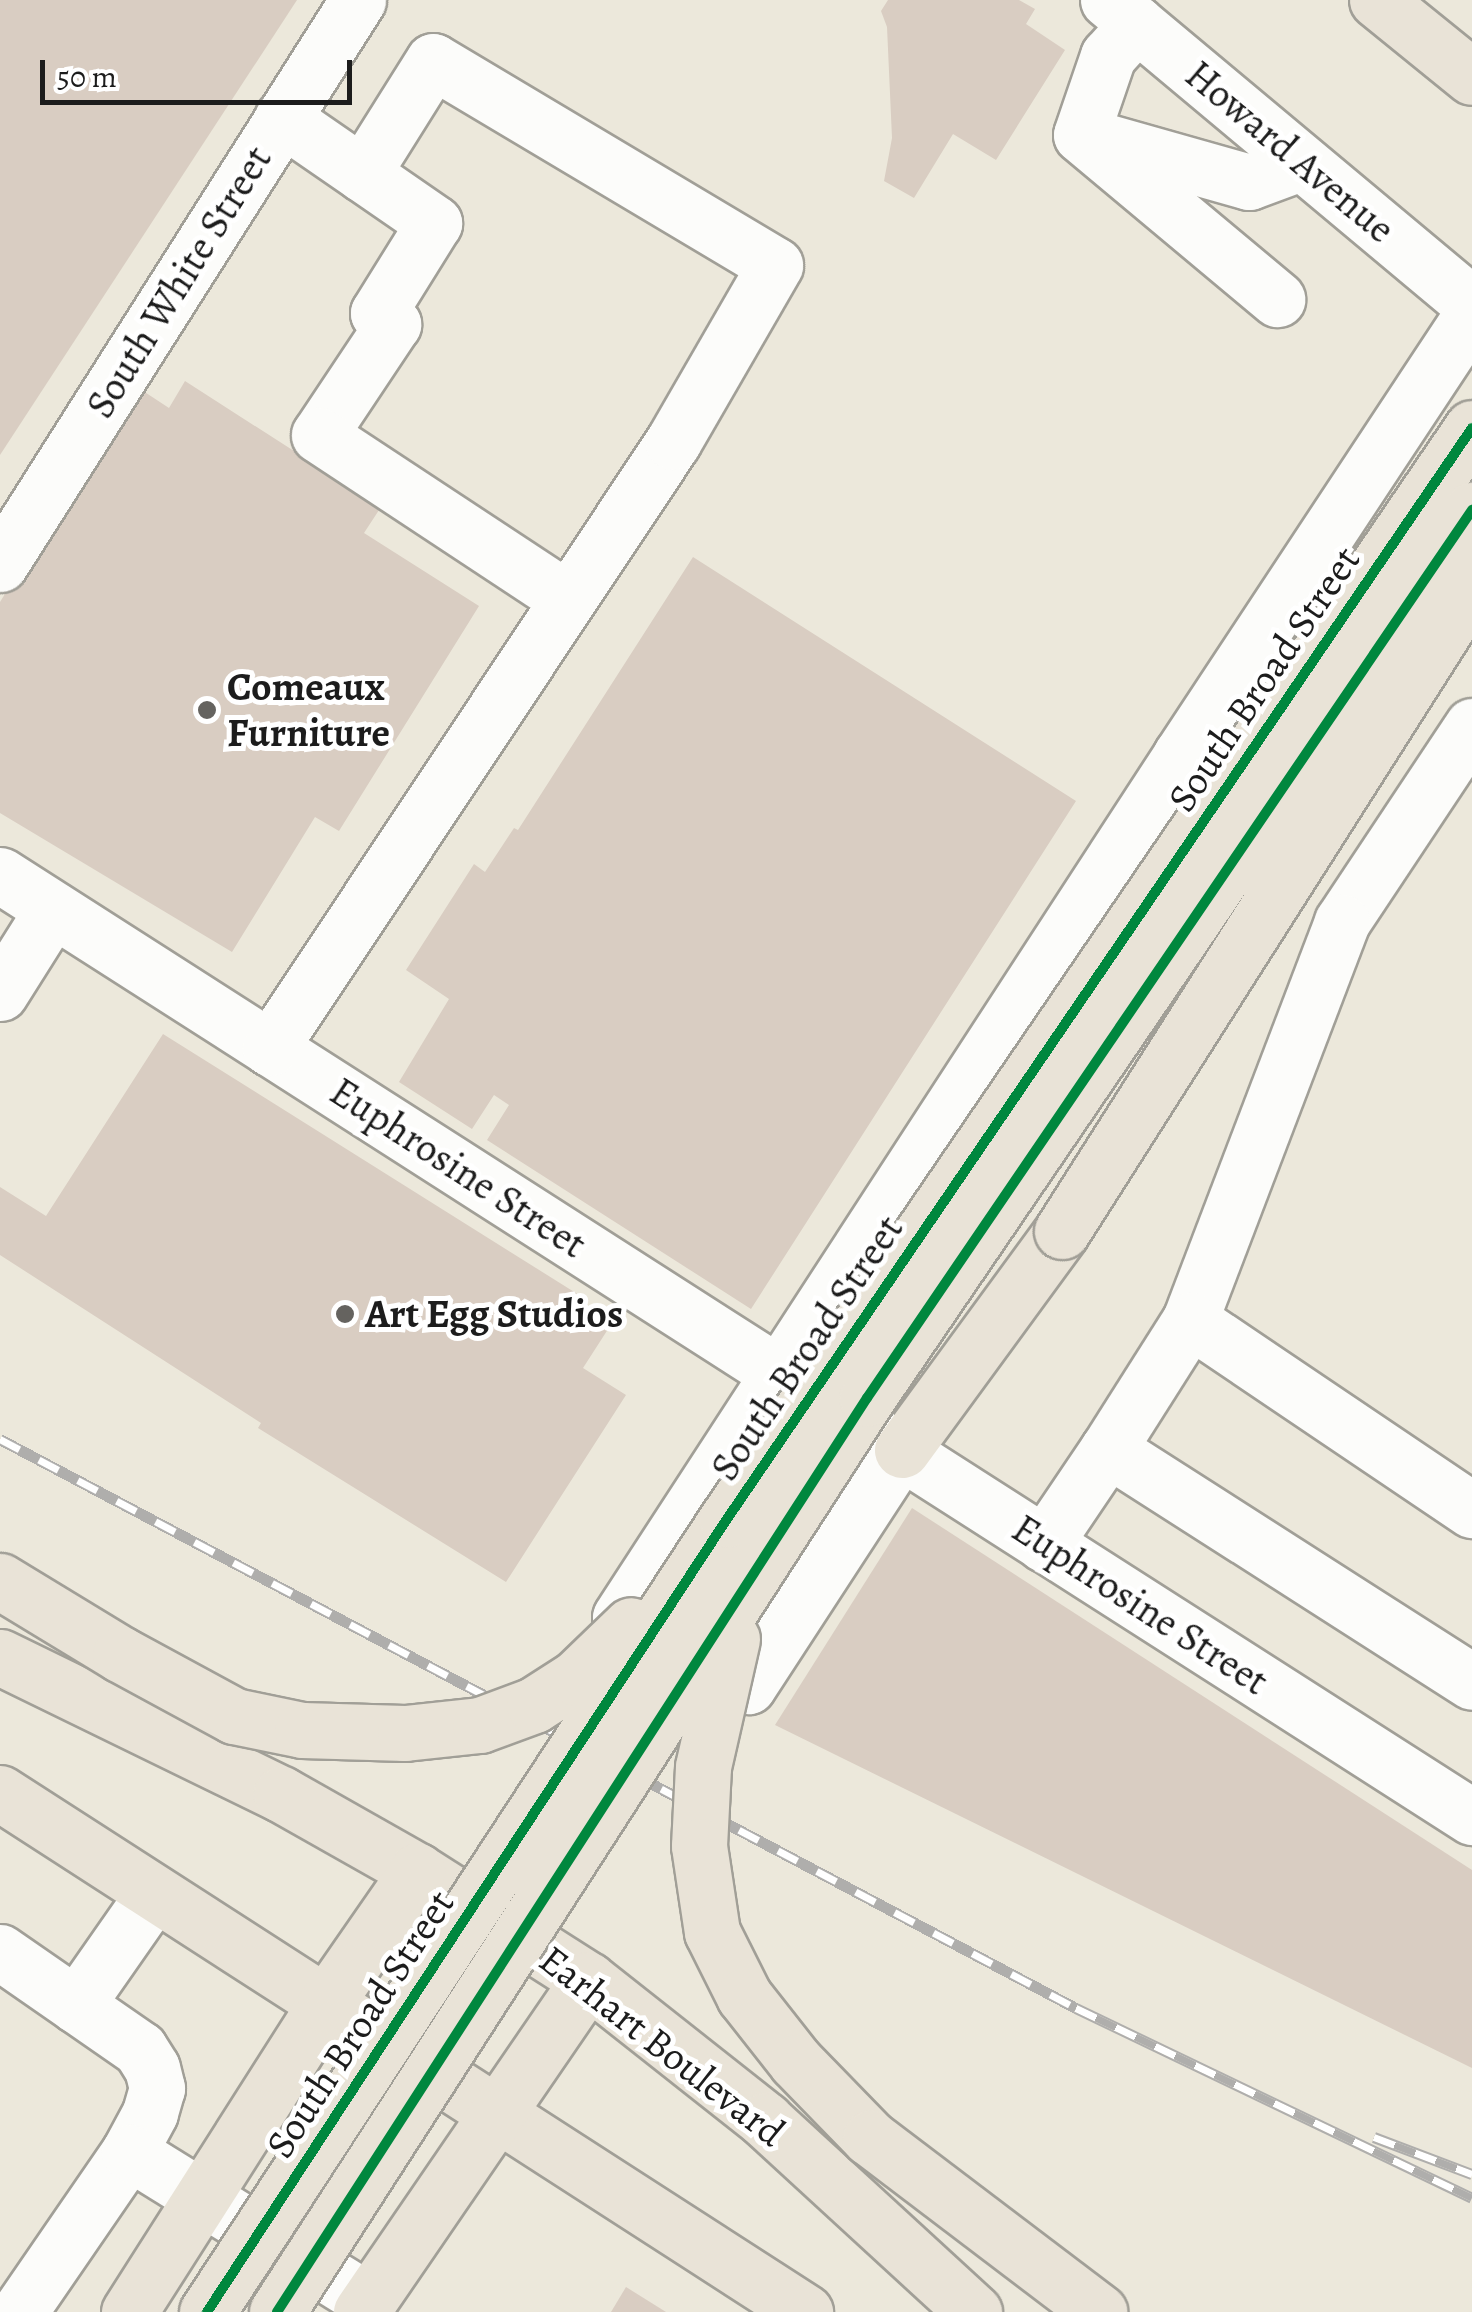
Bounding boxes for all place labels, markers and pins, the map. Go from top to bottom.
place label: Comeaux Furniture [227,663,390,757]
marker: Comeaux Furniture [196,699,218,721]
place label: Art Egg Studios [365,1290,623,1338]
marker: Art Egg Studios [334,1303,356,1325]

